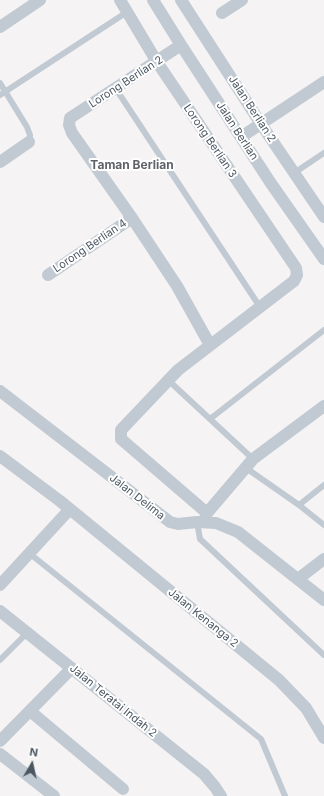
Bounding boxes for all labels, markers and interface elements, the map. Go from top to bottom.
street label: Lorong Berlian 2 [87,53,165,111]
street label: Jalan Berlian 2 [226,73,278,145]
street label: Jalan Berlian [213,99,261,163]
street label: Lorong Berlian 3 [181,102,239,180]
district label: Taman Berlian [90,158,174,172]
street label: Lorong Berlian 4 [51,217,129,275]
street label: Jalan Delima [107,471,167,523]
street label: Jalan Kenanga 2 [165,586,241,650]
street label: Jalan Teratai Indah 2 [67,662,159,740]
north arrow [12,744,52,784]
text: N [29,745,39,760]

